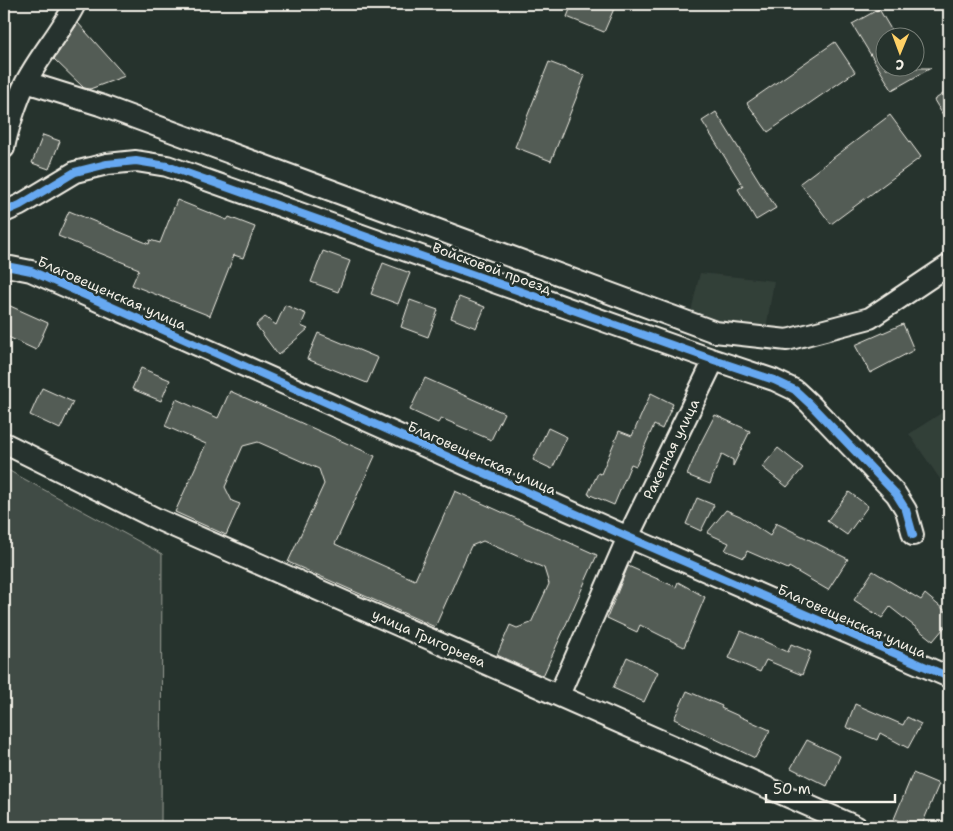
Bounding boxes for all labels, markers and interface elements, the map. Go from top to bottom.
north arrow [876,28,926,78]
text: С [895,56,904,74]
street label: Войсковой проезд [430,238,554,298]
street label: Благовещенская улица [35,252,189,334]
street label: Ракетная улица [639,396,703,502]
street label: Благовещенская улица [405,417,559,499]
street label: Благовещенская улица [775,580,929,662]
street label: улица Григорьева [369,605,489,671]
scale bar [766,771,894,803]
text: 50 m [773,779,811,799]

